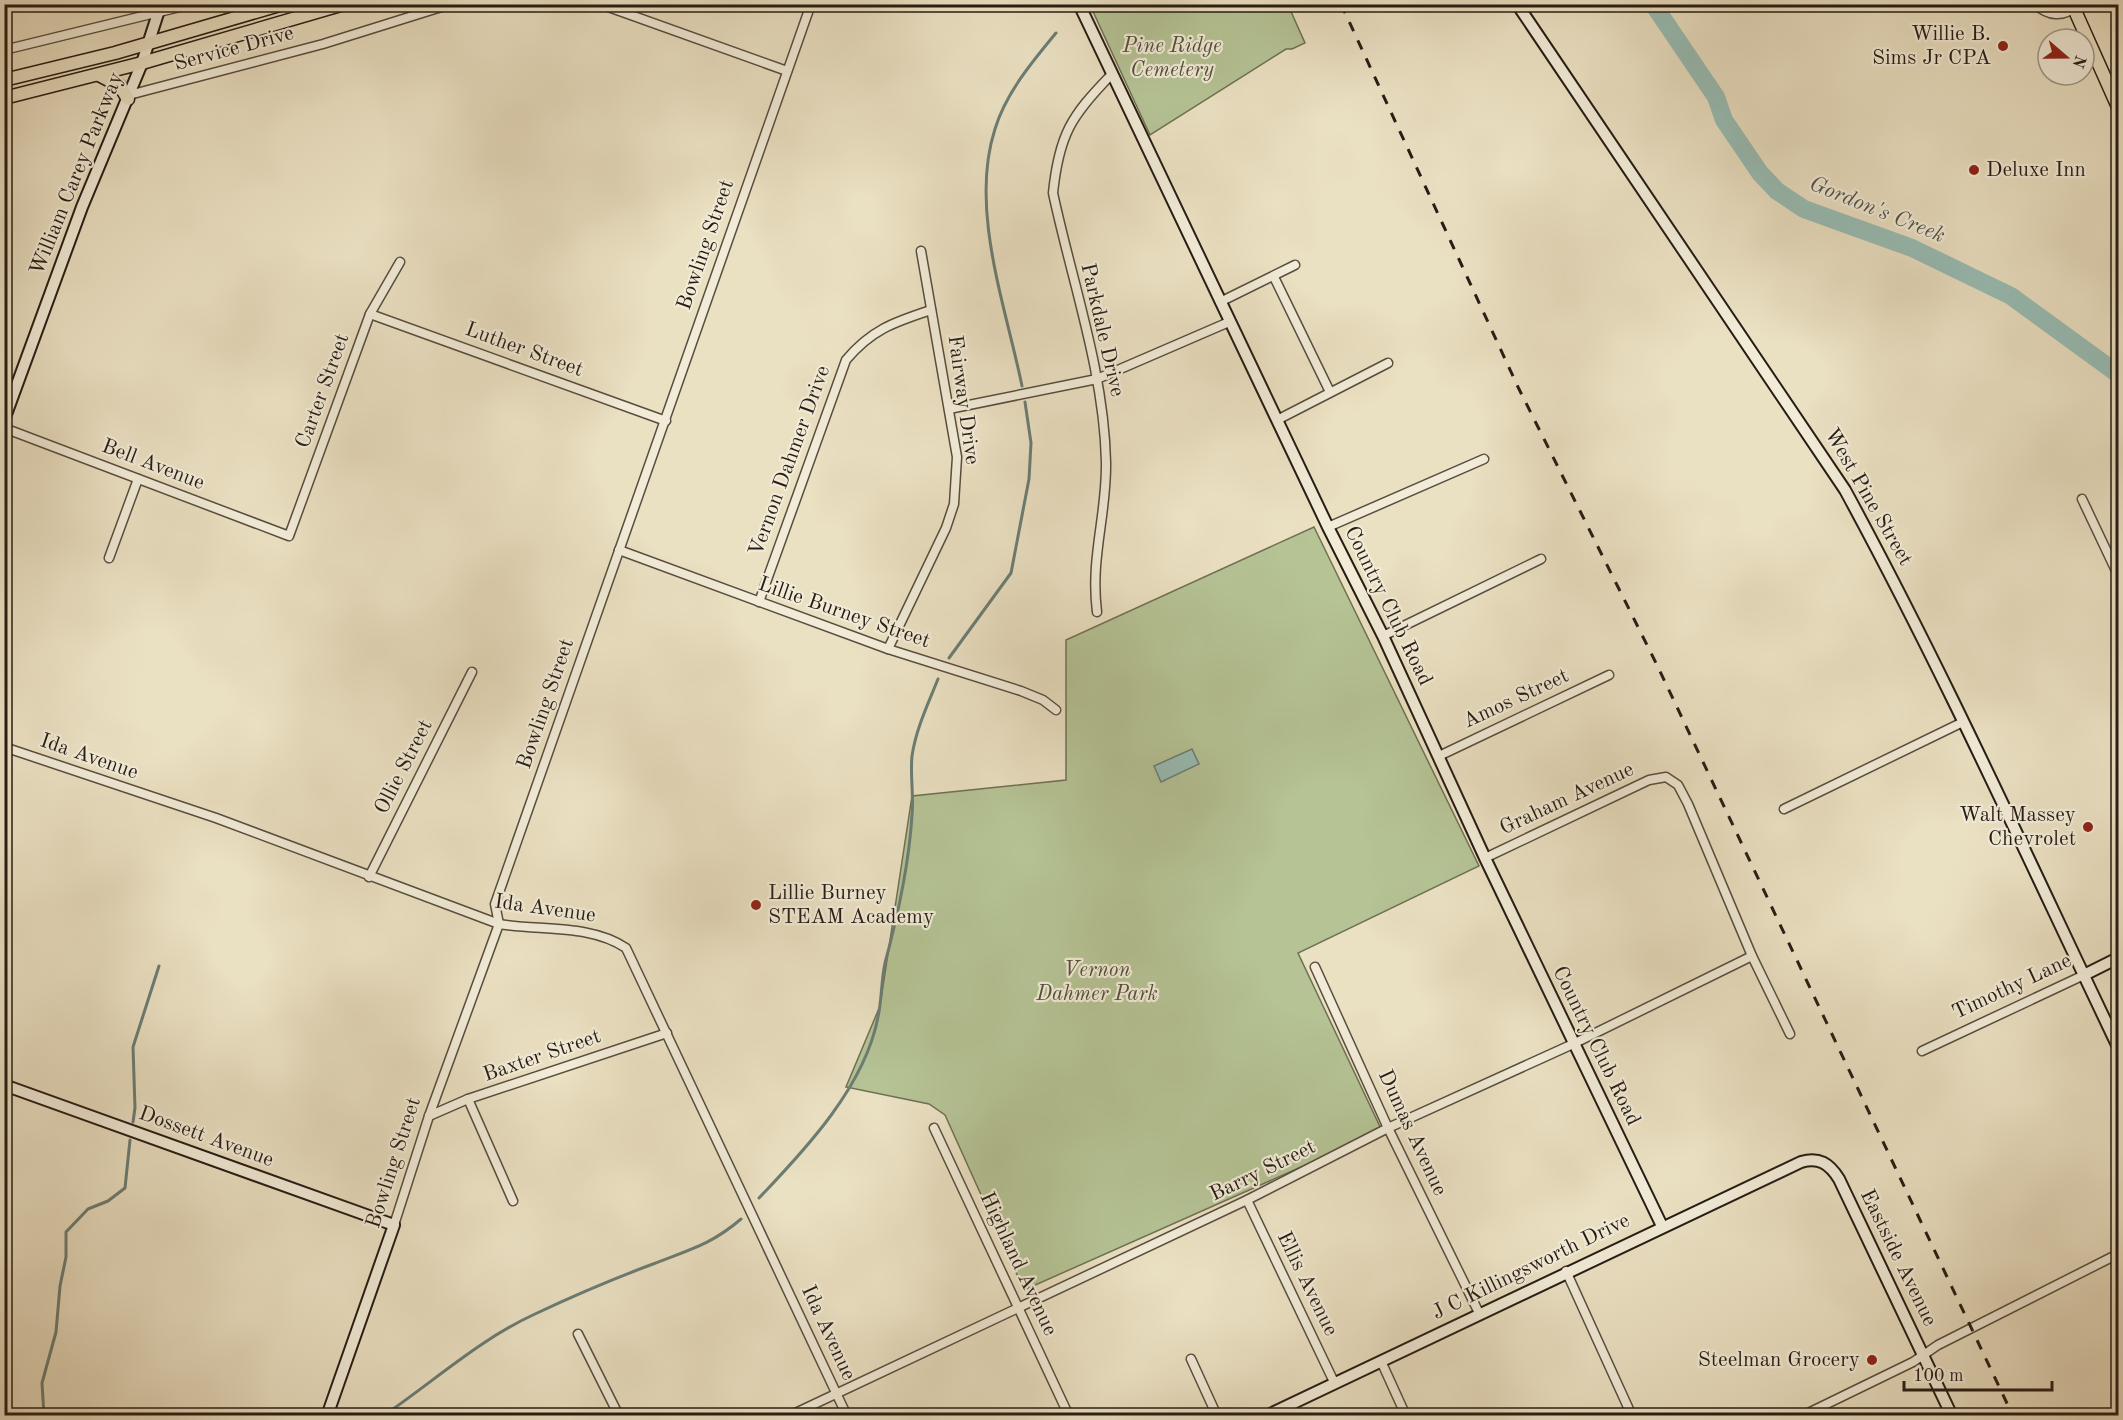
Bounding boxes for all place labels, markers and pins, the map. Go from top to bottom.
place label: Willie B. Sims Jr CPA [1872,24,1991,69]
marker: Willie B. Sims Jr CPA [1996,39,2010,53]
place label: Deluxe Inn [1986,160,2086,181]
marker: Deluxe Inn [1967,163,1981,177]
place label: Walt Massey Chevrolet [1959,805,2076,850]
marker: Walt Massey Chevrolet [2081,820,2095,834]
place label: Lillie Burney STEAM Academy [768,883,934,928]
marker: Lillie Burney STEAM Academy [749,898,763,912]
place label: Steelman Grocery [1698,1350,1860,1371]
marker: Steelman Grocery [1865,1353,1879,1367]

